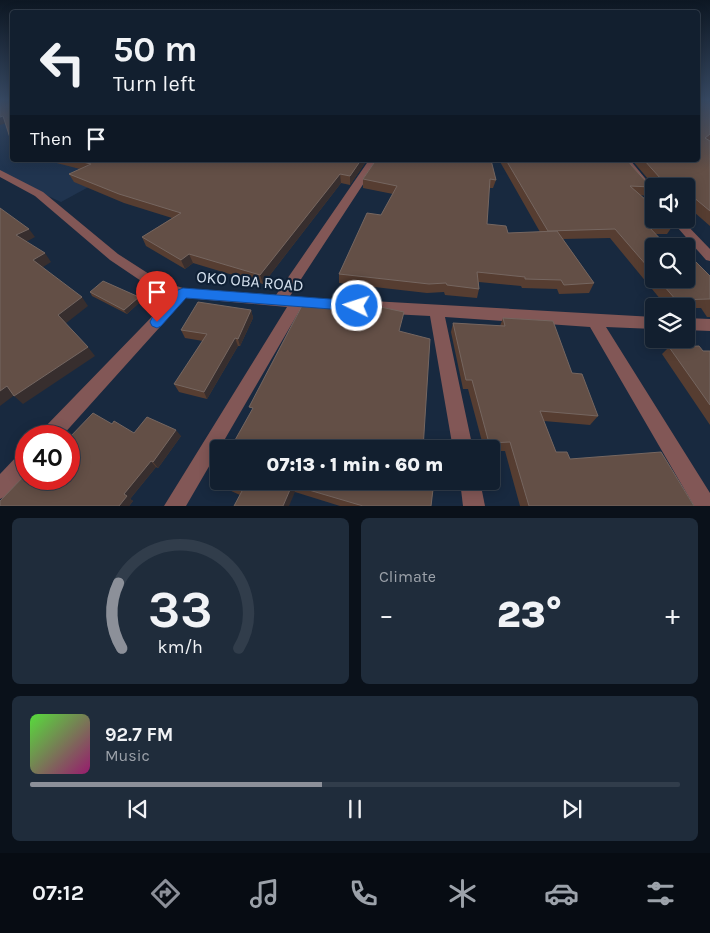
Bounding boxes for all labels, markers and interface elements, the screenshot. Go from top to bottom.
text: 50 m [113,29,198,70]
icon: left [30,30,95,95]
text: Turn left [113,71,196,97]
icon: arrive [82,125,110,153]
text: Then [30,128,72,150]
map controls [645,178,695,348]
button: sound [645,178,695,228]
button: search [645,238,695,288]
street label: OKO OBA ROAD [196,267,304,295]
pin [136,271,178,322]
icon: arrive [143,278,171,306]
position arrow [330,279,382,331]
button: layers [645,298,695,348]
speed limit sign: 40 [15,425,80,490]
text: 07:13 · 1 min · 60 m [267,454,443,476]
text: Climate [379,567,436,586]
text: 33 [148,579,213,640]
text: 23° [497,592,562,637]
text: − [379,598,394,631]
text: + [665,598,680,631]
text: km/h [158,637,203,658]
text: 92.7 FM [105,724,173,746]
text: Music [105,746,150,765]
icon: previous [124,795,152,823]
icon: pause [341,795,369,823]
icon: next [558,795,586,823]
icon: directions [148,876,183,911]
icon: music [247,876,282,911]
icon: phone [346,876,381,911]
icon: climate [445,876,480,911]
icon: car [544,876,579,911]
icon: filters [643,876,678,911]
text: 07:12 [32,880,84,906]

